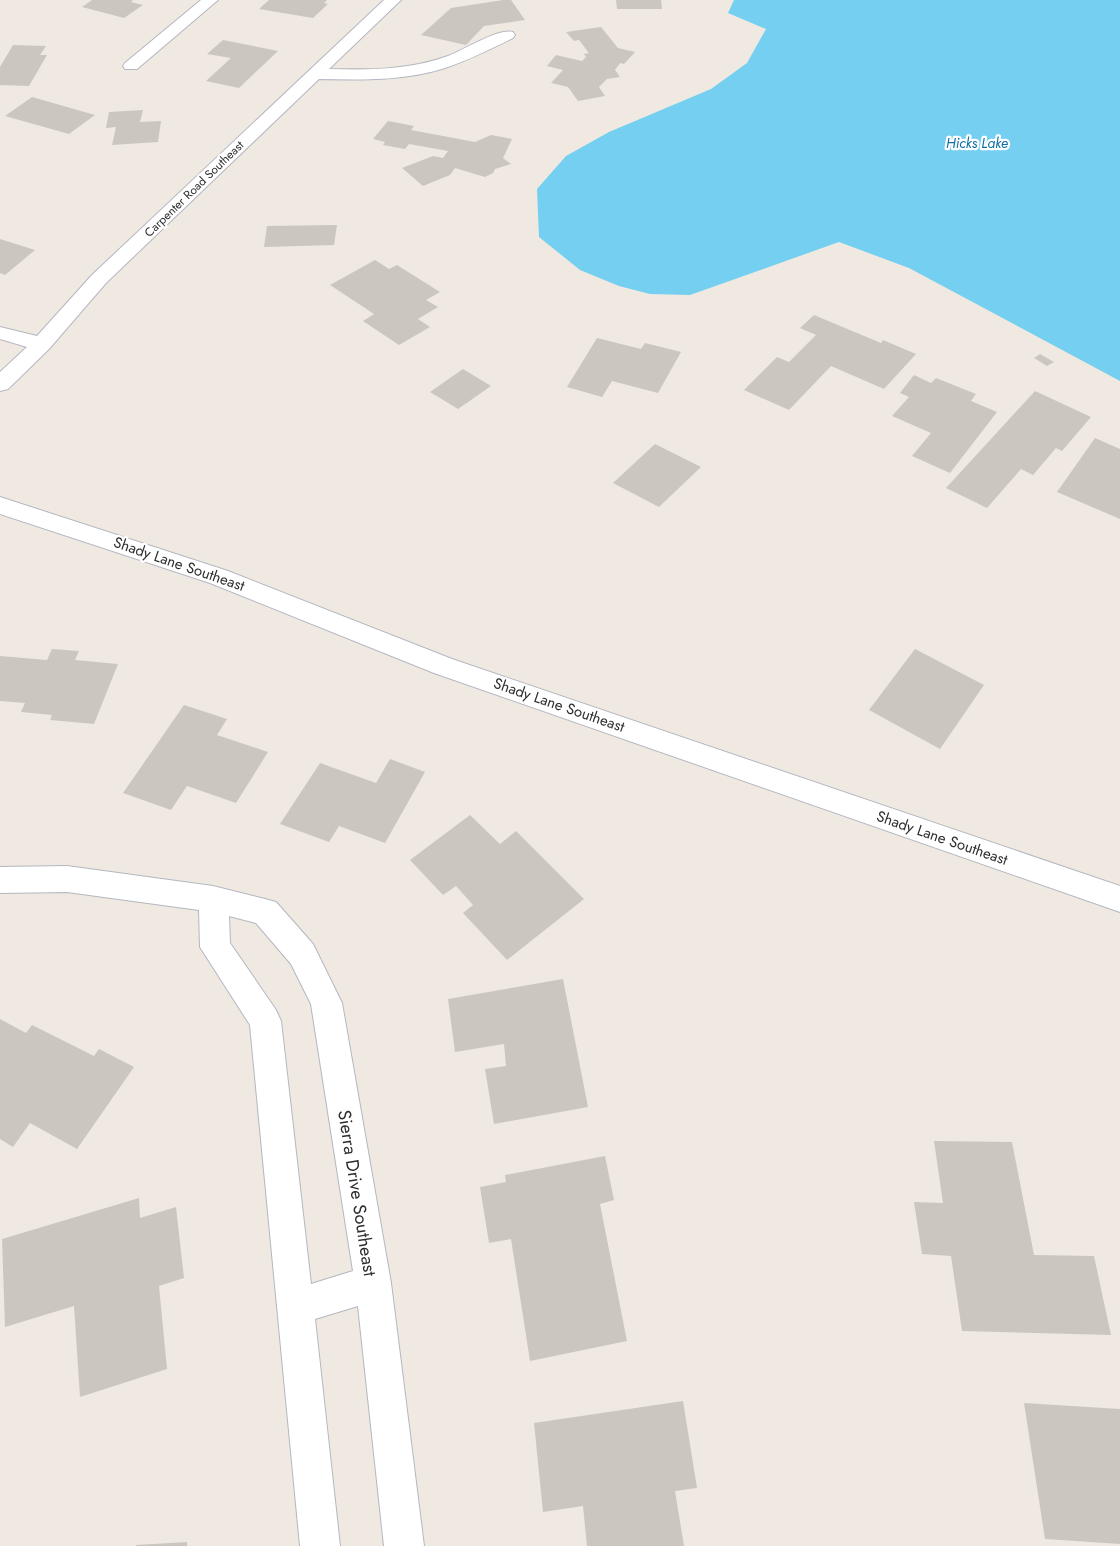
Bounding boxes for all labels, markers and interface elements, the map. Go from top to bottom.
water label: Hicks Lake [946,133,1008,153]
street label: Carpenter Road Southeast [140,137,248,241]
street label: Shady Lane Southeast [110,531,248,597]
street label: Shady Lane Southeast [490,672,628,738]
street label: Shady Lane Southeast [873,805,1011,871]
street label: Sierra Drive Southeast [331,1108,383,1279]

